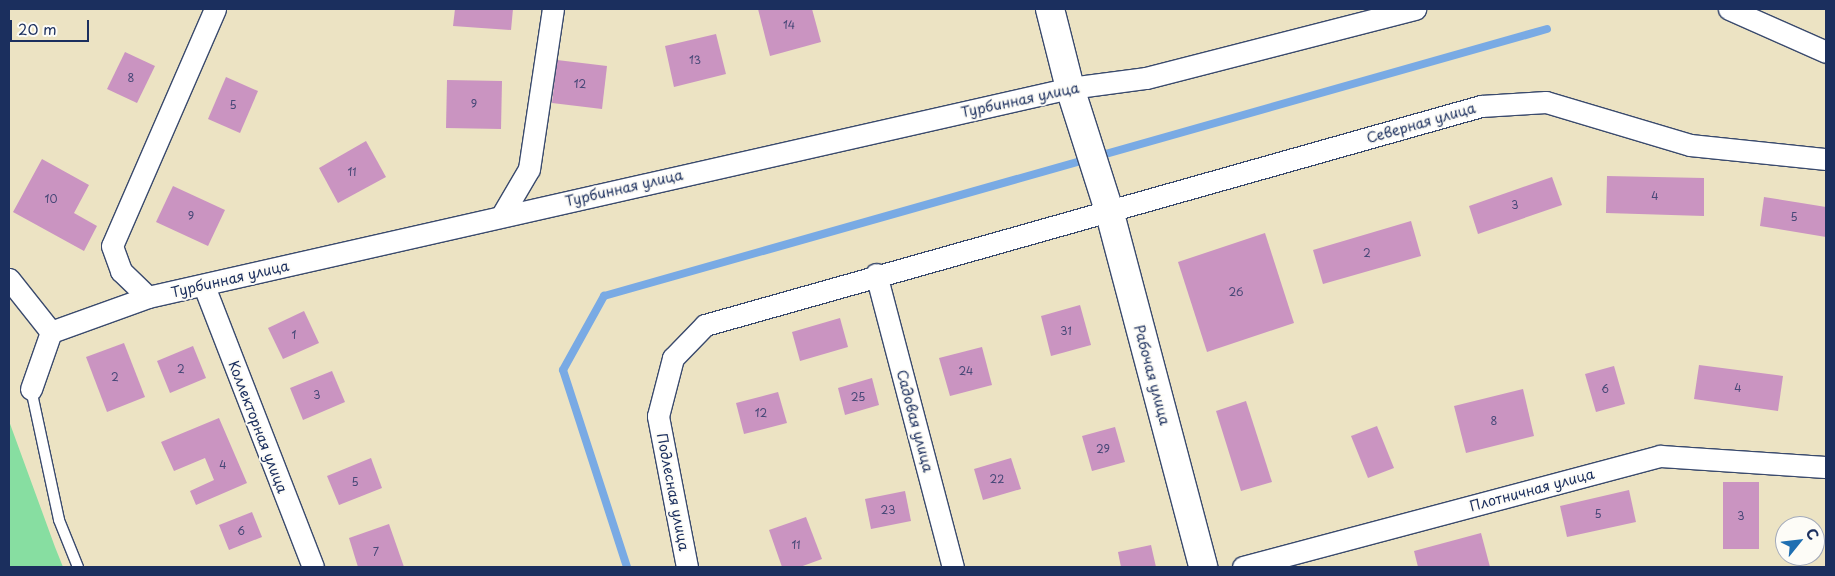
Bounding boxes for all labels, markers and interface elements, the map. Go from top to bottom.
scale bar [12,10,91,42]
text: 20 m [18,17,57,40]
house number: 14 [783,18,795,32]
house number: 13 [689,53,701,67]
house number: 8 [128,71,134,85]
house number: 12 [574,77,586,91]
street label: Турбинная улица [959,79,1081,121]
house number: 9 [471,97,477,111]
house number: 5 [229,98,237,112]
street label: Северная улица [1364,99,1478,147]
house number: 11 [347,165,357,179]
street label: Турбинная улица [563,166,685,210]
house number: 4 [1651,189,1659,203]
house number: 10 [45,192,57,206]
house number: 3 [1511,198,1519,212]
house number: 9 [188,209,194,223]
house number: 5 [1790,210,1798,224]
house number: 2 [1363,246,1371,260]
street label: Турбинная улица [169,257,291,301]
house number: 26 [1228,285,1244,299]
street label: Рабочая улица [1131,323,1173,427]
house number: 31 [1060,324,1072,338]
house number: 1 [292,328,296,342]
street label: Коллекторная улица [225,358,291,496]
house number: 2 [177,362,185,376]
house number: 24 [959,364,973,378]
street label: Садовая улица [893,368,937,474]
house number: 2 [111,370,119,384]
house number: 4 [1734,381,1742,395]
house number: 6 [1601,382,1609,396]
house number: 3 [313,388,321,402]
house number: 25 [851,390,865,404]
house number: 12 [755,406,767,420]
house number: 8 [1491,414,1497,428]
street label: Подлесная улица [653,431,693,553]
house number: 29 [1096,442,1110,456]
house number: 4 [219,458,227,472]
street label: Плотничная улица [1467,465,1597,515]
house number: 22 [990,472,1004,486]
house number: 5 [351,475,359,489]
house number: 23 [881,503,895,517]
house number: 5 [1594,507,1602,521]
house number: 3 [1737,509,1745,523]
north arrow [1775,516,1825,566]
house number: 6 [237,524,245,538]
text: С [1801,524,1824,544]
house number: 11 [791,538,801,552]
house number: 7 [373,545,379,559]

